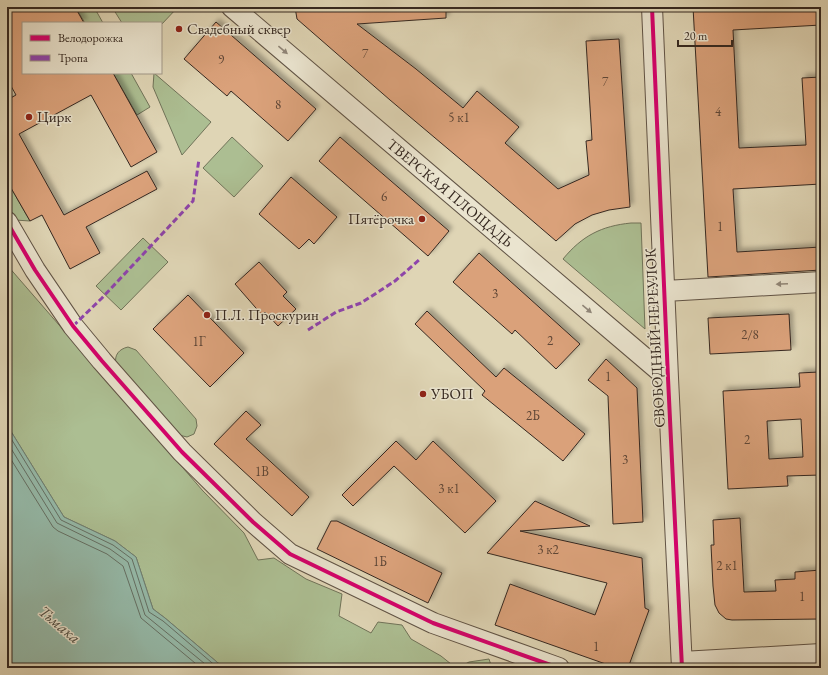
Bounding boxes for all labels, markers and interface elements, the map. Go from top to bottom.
place label: Свадебный сквер [187,19,291,38]
legend [22,22,162,74]
scale bar [678,22,732,48]
marker: Свадебный сквер [174,24,184,34]
text: 20 m [684,28,708,44]
text: Велодорожка [58,30,123,46]
house number: 7 [362,45,369,62]
one-way arrow [278,46,289,55]
text: Тропа [58,50,88,66]
house number: 9 [218,51,225,68]
house number: 7 [602,73,609,90]
house number: 8 [275,96,281,113]
house number: 4 [715,103,722,120]
place label: Цирк [37,107,72,126]
house number: 5 к1 [448,109,470,126]
marker: Цирк [24,112,34,122]
street label: ТВЕРСКАЯ ПЛОЩАДЬ [383,134,517,251]
house number: 6 [381,188,387,205]
place label: Пятёрочка [348,209,414,228]
marker: Пятёрочка [417,214,427,224]
house number: 1 [717,218,723,235]
street label: СВОБОДНЫЙ ПЕРЕУЛОК [640,248,669,428]
one-way arrow [776,281,788,288]
house number: 3 [492,285,498,302]
place label: П.Л. Проскурин [215,305,319,324]
one-way arrow [581,305,592,314]
marker: П.Л. Проскурин [202,310,212,320]
house number: 2/8 [741,326,759,343]
house number: 2 [547,332,554,349]
house number: 1Г [193,333,206,350]
house number: 1 [605,368,611,385]
place label: УБОП [430,384,473,403]
marker: УБОП [418,389,428,399]
house number: 2Б [526,407,540,424]
house number: 2 [744,431,751,448]
house number: 3 [622,451,628,468]
house number: 1В [255,463,269,480]
house number: 3 к1 [438,480,460,497]
house number: 3 к2 [537,541,559,558]
house number: 1Б [373,553,387,570]
house number: 2 к1 [716,557,738,574]
house number: 1 [799,588,805,605]
water label: Тьмака [34,601,85,648]
house number: 1 [593,638,599,655]

